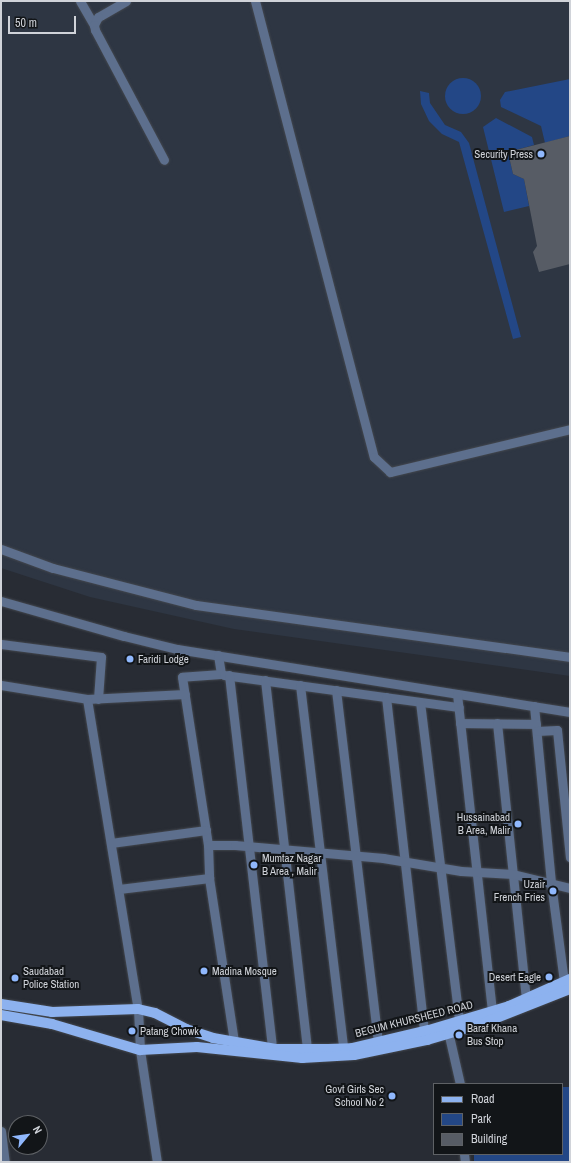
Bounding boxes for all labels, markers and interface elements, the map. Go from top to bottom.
scale bar [10,8,78,34]
text: 50 m [15,15,37,31]
place label: Security Press [474,147,533,161]
marker: Security Press [536,149,546,159]
place label: Faridi Lodge [138,652,189,666]
marker: Faridi Lodge [125,654,135,664]
place label: Hussainabad B Area, Malir [457,811,510,837]
marker: Hussainabad B Area, Malir [513,819,523,829]
place label: Mumtaz Nagar B Area , Malir [262,852,321,878]
marker: Mumtaz Nagar B Area , Malir [249,860,259,870]
place label: Uzair French Fries [494,878,545,904]
marker: Uzair French Fries [548,886,558,896]
place label: Madina Mosque [212,964,277,978]
place label: Saudabad Police Station [23,965,79,991]
marker: Madina Mosque [199,966,209,976]
place label: Desert Eagle [489,970,541,984]
marker: Desert Eagle [544,972,554,982]
marker: Saudabad Police Station [10,973,20,983]
street label: BEGUM KHURSHEED ROAD [354,998,474,1040]
place label: Baraf Khana Bus Stop [467,1022,517,1048]
place label: Patang Chowk [140,1024,199,1038]
marker: Patang Chowk [127,1026,137,1036]
marker: Baraf Khana Bus Stop [454,1030,464,1040]
place label: Govt Girls Sec School No 2 [325,1083,384,1109]
legend [433,1083,563,1155]
marker: Govt Girls Sec School No 2 [387,1091,397,1101]
text: Road [471,1091,495,1107]
text: Park [471,1111,491,1127]
north arrow [8,1115,48,1155]
text: N [30,1123,45,1136]
text: Building [471,1131,507,1147]

